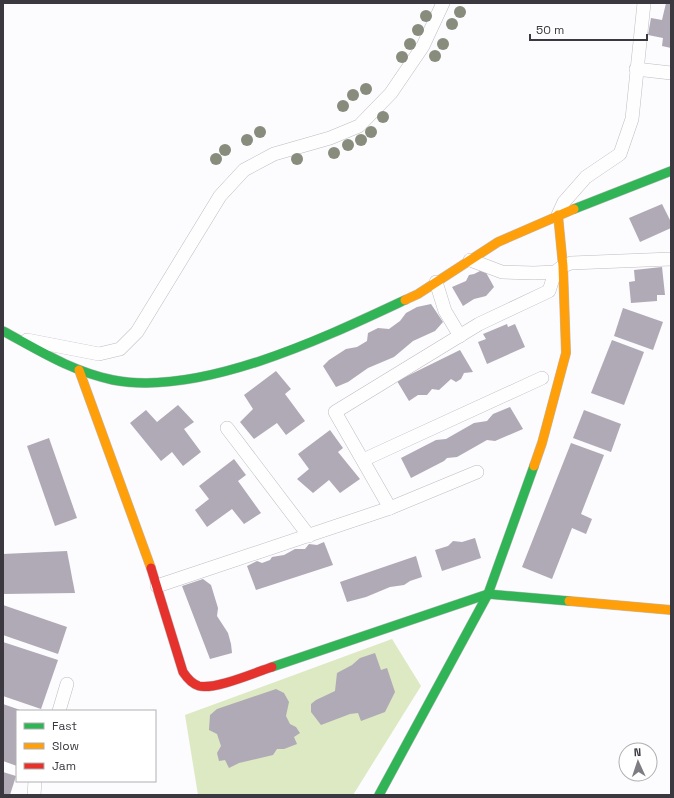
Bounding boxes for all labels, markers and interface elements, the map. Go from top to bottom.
scale bar [530,16,647,42]
text: 50 m [536,22,564,38]
legend [16,710,156,782]
text: Fast [52,718,77,734]
text: Slow [52,738,79,754]
north arrow [618,742,658,782]
text: N [633,745,642,759]
text: Jam [52,758,76,774]

